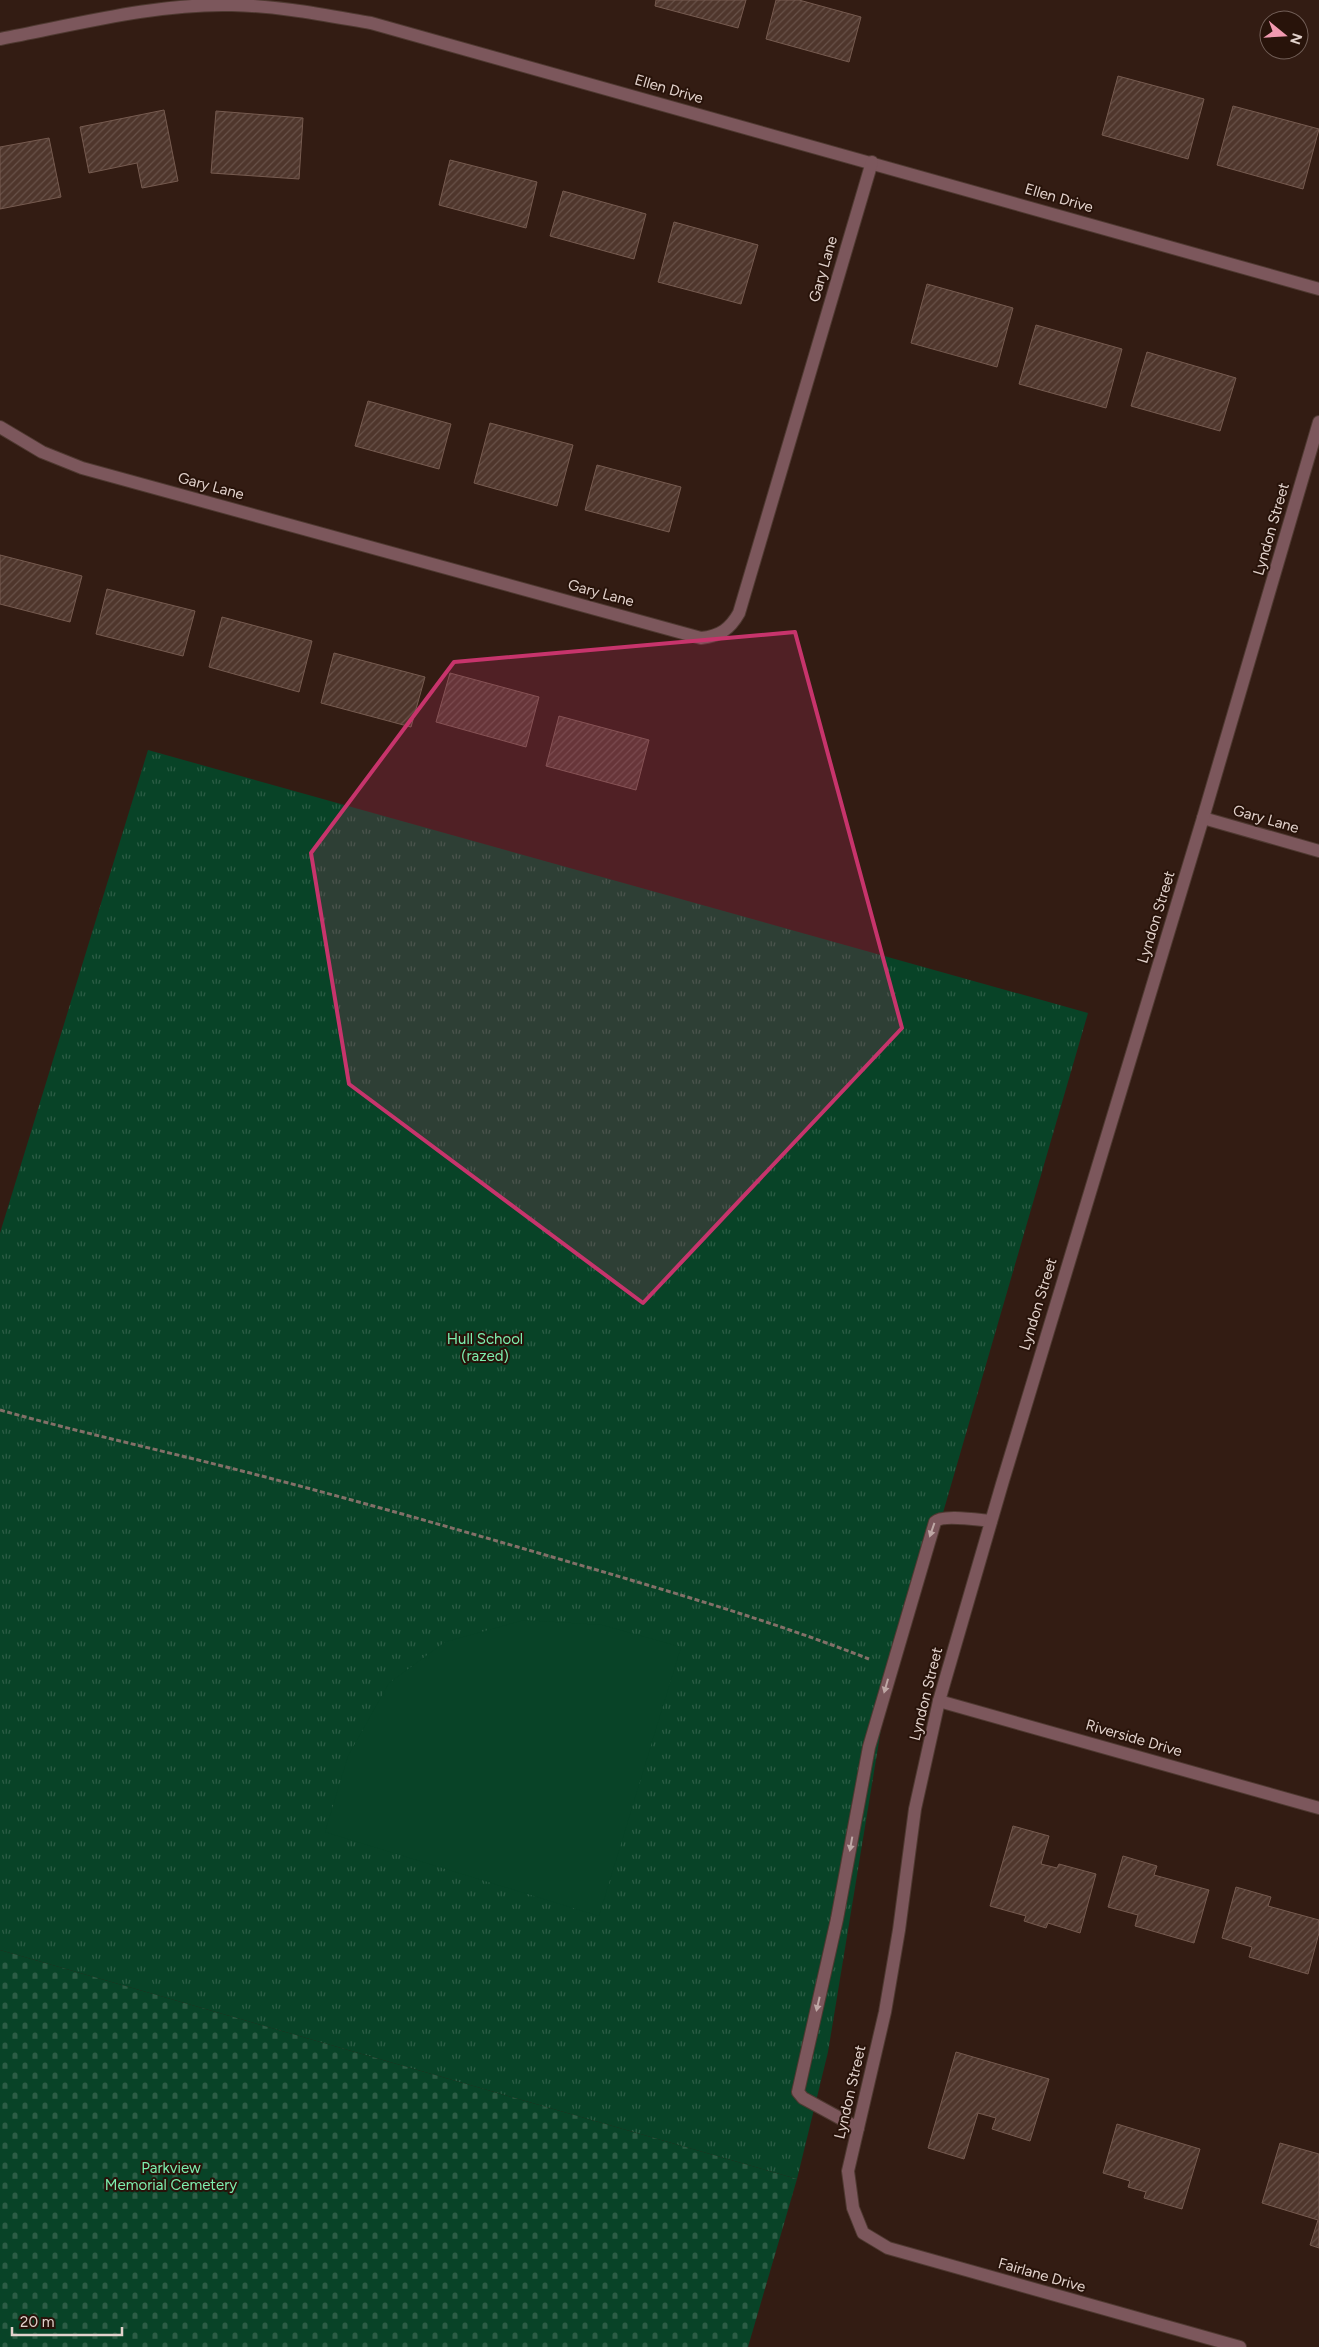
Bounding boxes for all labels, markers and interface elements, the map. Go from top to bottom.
north arrow [1259,10,1309,60]
text: N [1286,31,1306,47]
street label: Ellen Drive [633,71,705,107]
street label: Ellen Drive [1023,180,1095,216]
street label: Gary Lane [805,234,841,304]
street label: Gary Lane [176,469,246,503]
street label: Lyndon Street [1249,480,1293,577]
street label: Gary Lane [566,576,636,610]
street label: Gary Lane [1231,801,1301,837]
street label: Lyndon Street [1133,868,1179,965]
street label: Lyndon Street [1015,1255,1061,1352]
park label: Hull School (razed) [447,1330,523,1365]
one-way arrow [928,1523,936,1538]
street label: Lyndon Street [906,1645,946,1743]
one-way arrow [882,1678,890,1694]
street label: Riverside Drive [1084,1716,1184,1760]
one-way arrow [846,1837,854,1853]
one-way arrow [814,1996,822,2011]
street label: Lyndon Street [830,2043,870,2141]
park label: Parkview Memorial Cemetery [105,2159,237,2194]
street label: Fairlane Drive [996,2254,1088,2296]
scale bar [12,2304,122,2336]
text: 20 m [20,2313,54,2331]

